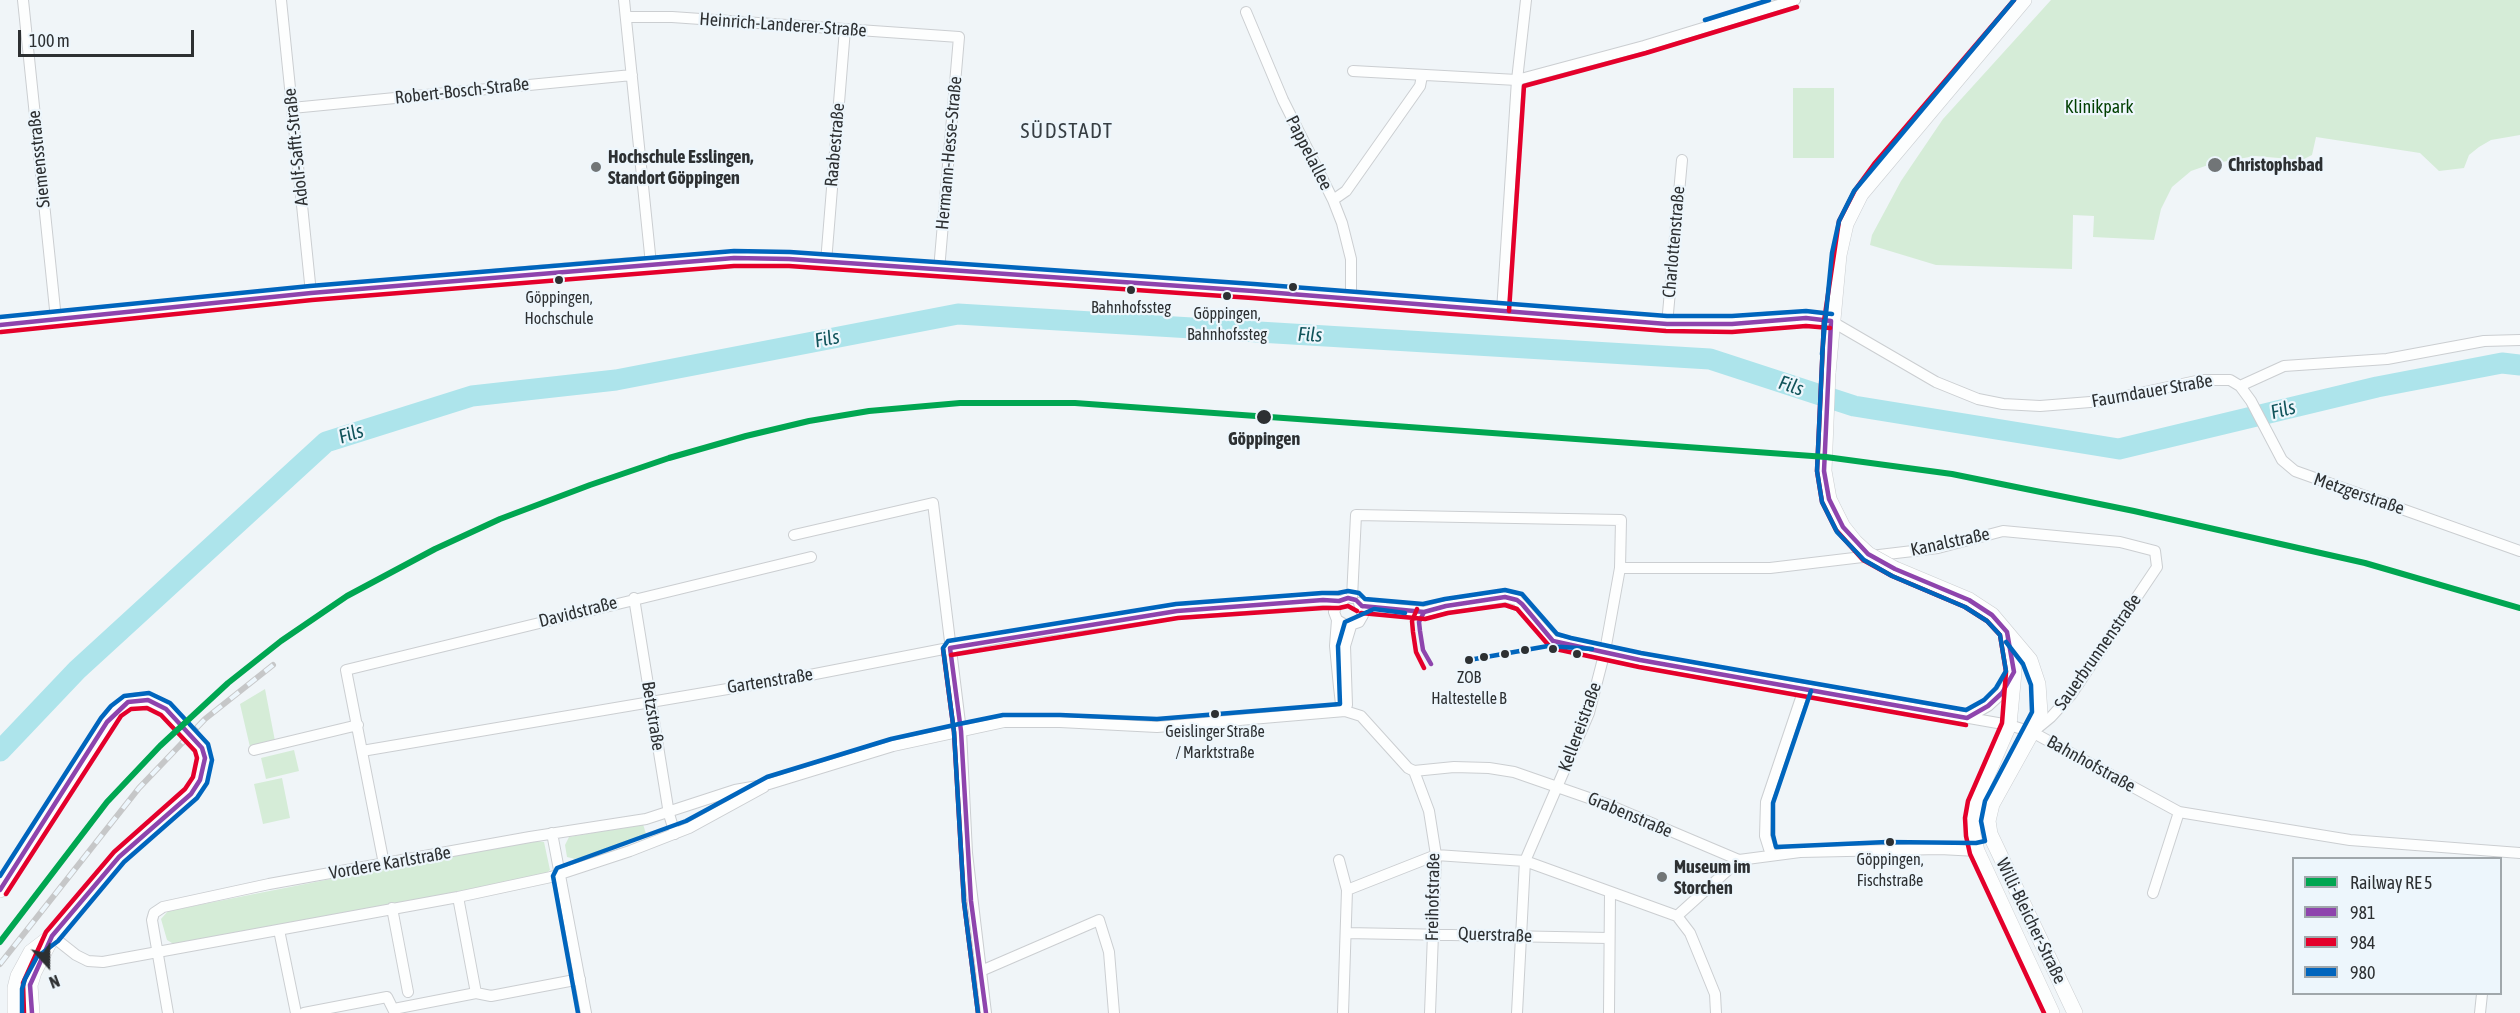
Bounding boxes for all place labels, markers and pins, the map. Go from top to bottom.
place label: Hochschule Esslingen, Standort Göppingen [608,146,753,188]
place label: Christophsbad [2228,154,2323,176]
marker: Christophsbad [2206,156,2224,174]
marker: Hochschule Esslingen, Standort Göppingen [589,160,603,174]
marker: Göppingen, Hochschule [553,274,565,286]
unlabelled marker [1287,281,1299,293]
marker: Bahnhofssteg [1125,284,1137,296]
place label: Göppingen, Hochschule [525,288,593,326]
marker: Göppingen, Bahnhofssteg [1221,290,1233,302]
place label: Bahnhofssteg [1091,298,1171,318]
place label: Göppingen, Bahnhofssteg [1187,304,1267,342]
marker: Göppingen [1255,408,1273,426]
place label: Göppingen [1228,428,1300,450]
unlabelled marker [1547,643,1559,655]
unlabelled marker [1519,644,1531,656]
unlabelled marker [1499,648,1511,660]
unlabelled marker [1571,648,1583,660]
unlabelled marker [1478,651,1490,663]
marker: ZOB Haltestelle B [1463,654,1475,666]
place label: ZOB Haltestelle B [1431,668,1507,706]
marker: Geislinger Straße / Marktstraße [1209,708,1221,720]
place label: Geislinger Straße / Marktstraße [1165,722,1265,760]
marker: Göppingen, Fischstraße [1884,836,1896,848]
place label: Göppingen, Fischstraße [1856,850,1924,888]
place label: Museum im Storchen [1674,856,1750,898]
marker: Museum im Storchen [1655,870,1669,884]

